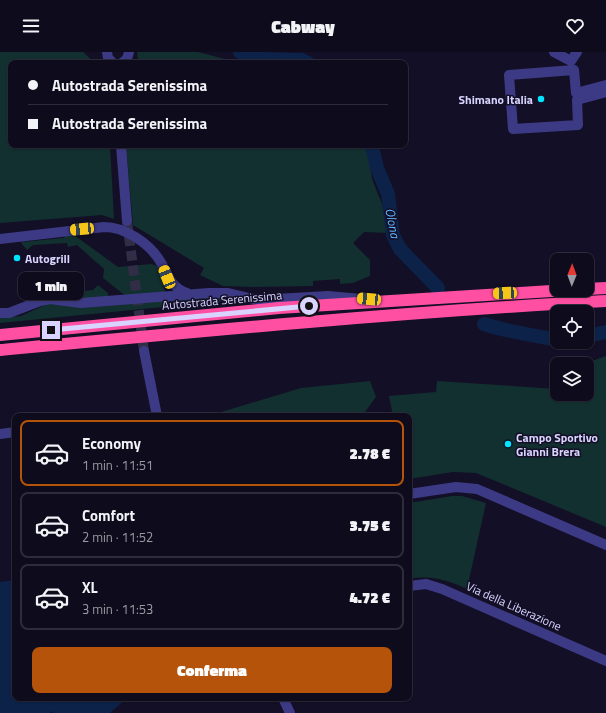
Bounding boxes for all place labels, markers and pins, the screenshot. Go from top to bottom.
place label: Shimano Italia [458,90,533,109]
marker: Shimano Italia [536,94,546,104]
place label: Autogrill [25,249,70,268]
marker: Autogrill [12,253,22,263]
place label: Campo Sportivo Gianni Brera [516,428,598,461]
marker: Campo Sportivo Gianni Brera [503,439,513,449]

